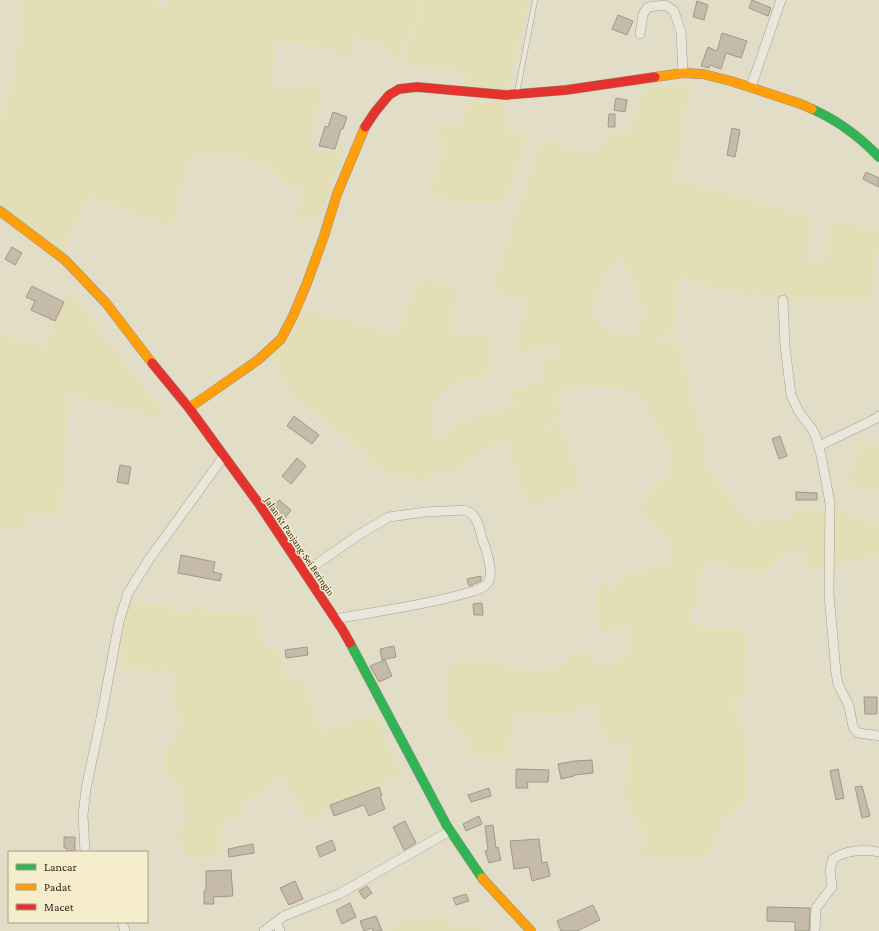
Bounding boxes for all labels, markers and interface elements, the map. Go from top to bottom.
street label: Jalan Kt Panjang-Sei Beringin [261,494,337,599]
legend [8,851,148,923]
text: Lancar [44,860,78,874]
text: Padat [44,880,72,894]
text: Macet [44,900,75,914]

